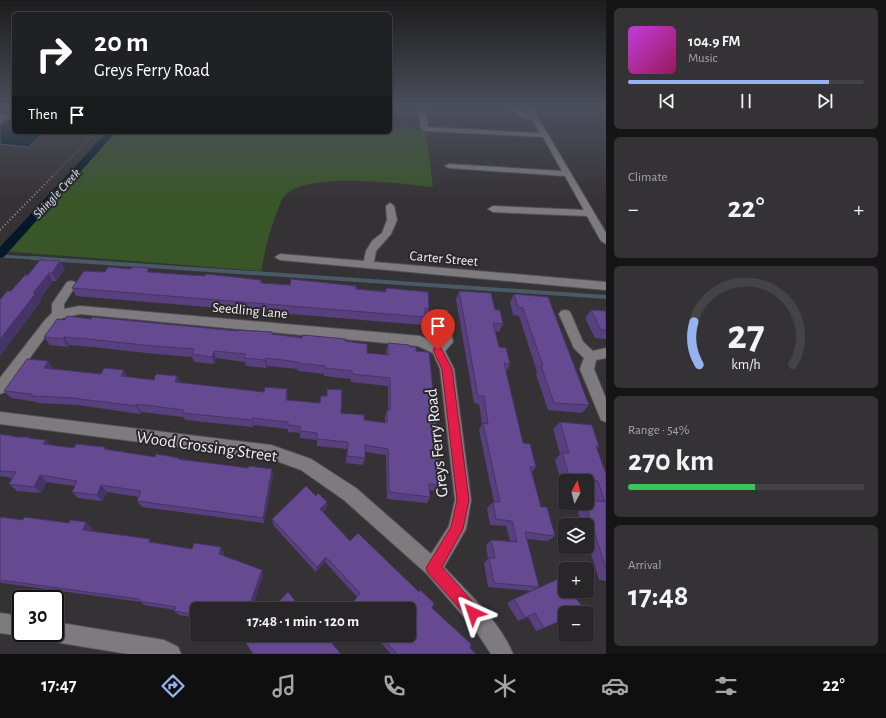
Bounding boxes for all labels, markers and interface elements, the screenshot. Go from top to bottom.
icon: right [28,28,80,80]
text: 20 m [94,29,149,57]
text: 104.9 FM [688,34,740,49]
text: Music [688,52,718,65]
text: Greys Ferry Road [94,62,210,80]
icon: previous [656,90,678,112]
icon: pause [735,90,757,112]
icon: next [814,90,836,112]
icon: arrive [66,104,88,126]
text: Then [28,107,58,122]
water label: Shingle Creek [31,167,83,221]
text: Climate [628,171,667,184]
text: 22° [727,193,765,223]
text: − [628,198,639,220]
text: + [853,198,864,220]
street label: Carter Street [409,249,479,269]
street label: Seedling Lane [212,301,288,321]
pin [421,309,455,350]
icon: arrive [427,315,449,337]
text: 27 [727,315,765,356]
text: km/h [731,358,761,372]
street label: Greys Ferry Road [422,387,452,498]
text: Range · 54% [628,424,690,437]
street label: Wood Crossing Street [136,428,279,465]
text: 270 km [628,446,714,476]
north arrow [558,474,594,510]
map controls [558,474,594,642]
button: layers [558,518,594,554]
text: Arrival [628,559,661,572]
button: + [558,562,594,598]
text: 17:48 [628,581,689,611]
speed limit sign: 30 [12,590,64,642]
position arrow [452,592,494,634]
button: − [558,606,594,642]
text: 17:48 · 1 min · 120 m [247,614,359,629]
icon: directions [159,672,187,700]
icon: music [270,672,298,700]
icon: phone [380,672,408,700]
icon: climate [491,672,519,700]
icon: car [601,672,629,700]
icon: filters [712,672,740,700]
text: 17:47 [41,677,77,695]
text: 22° [822,677,845,695]

